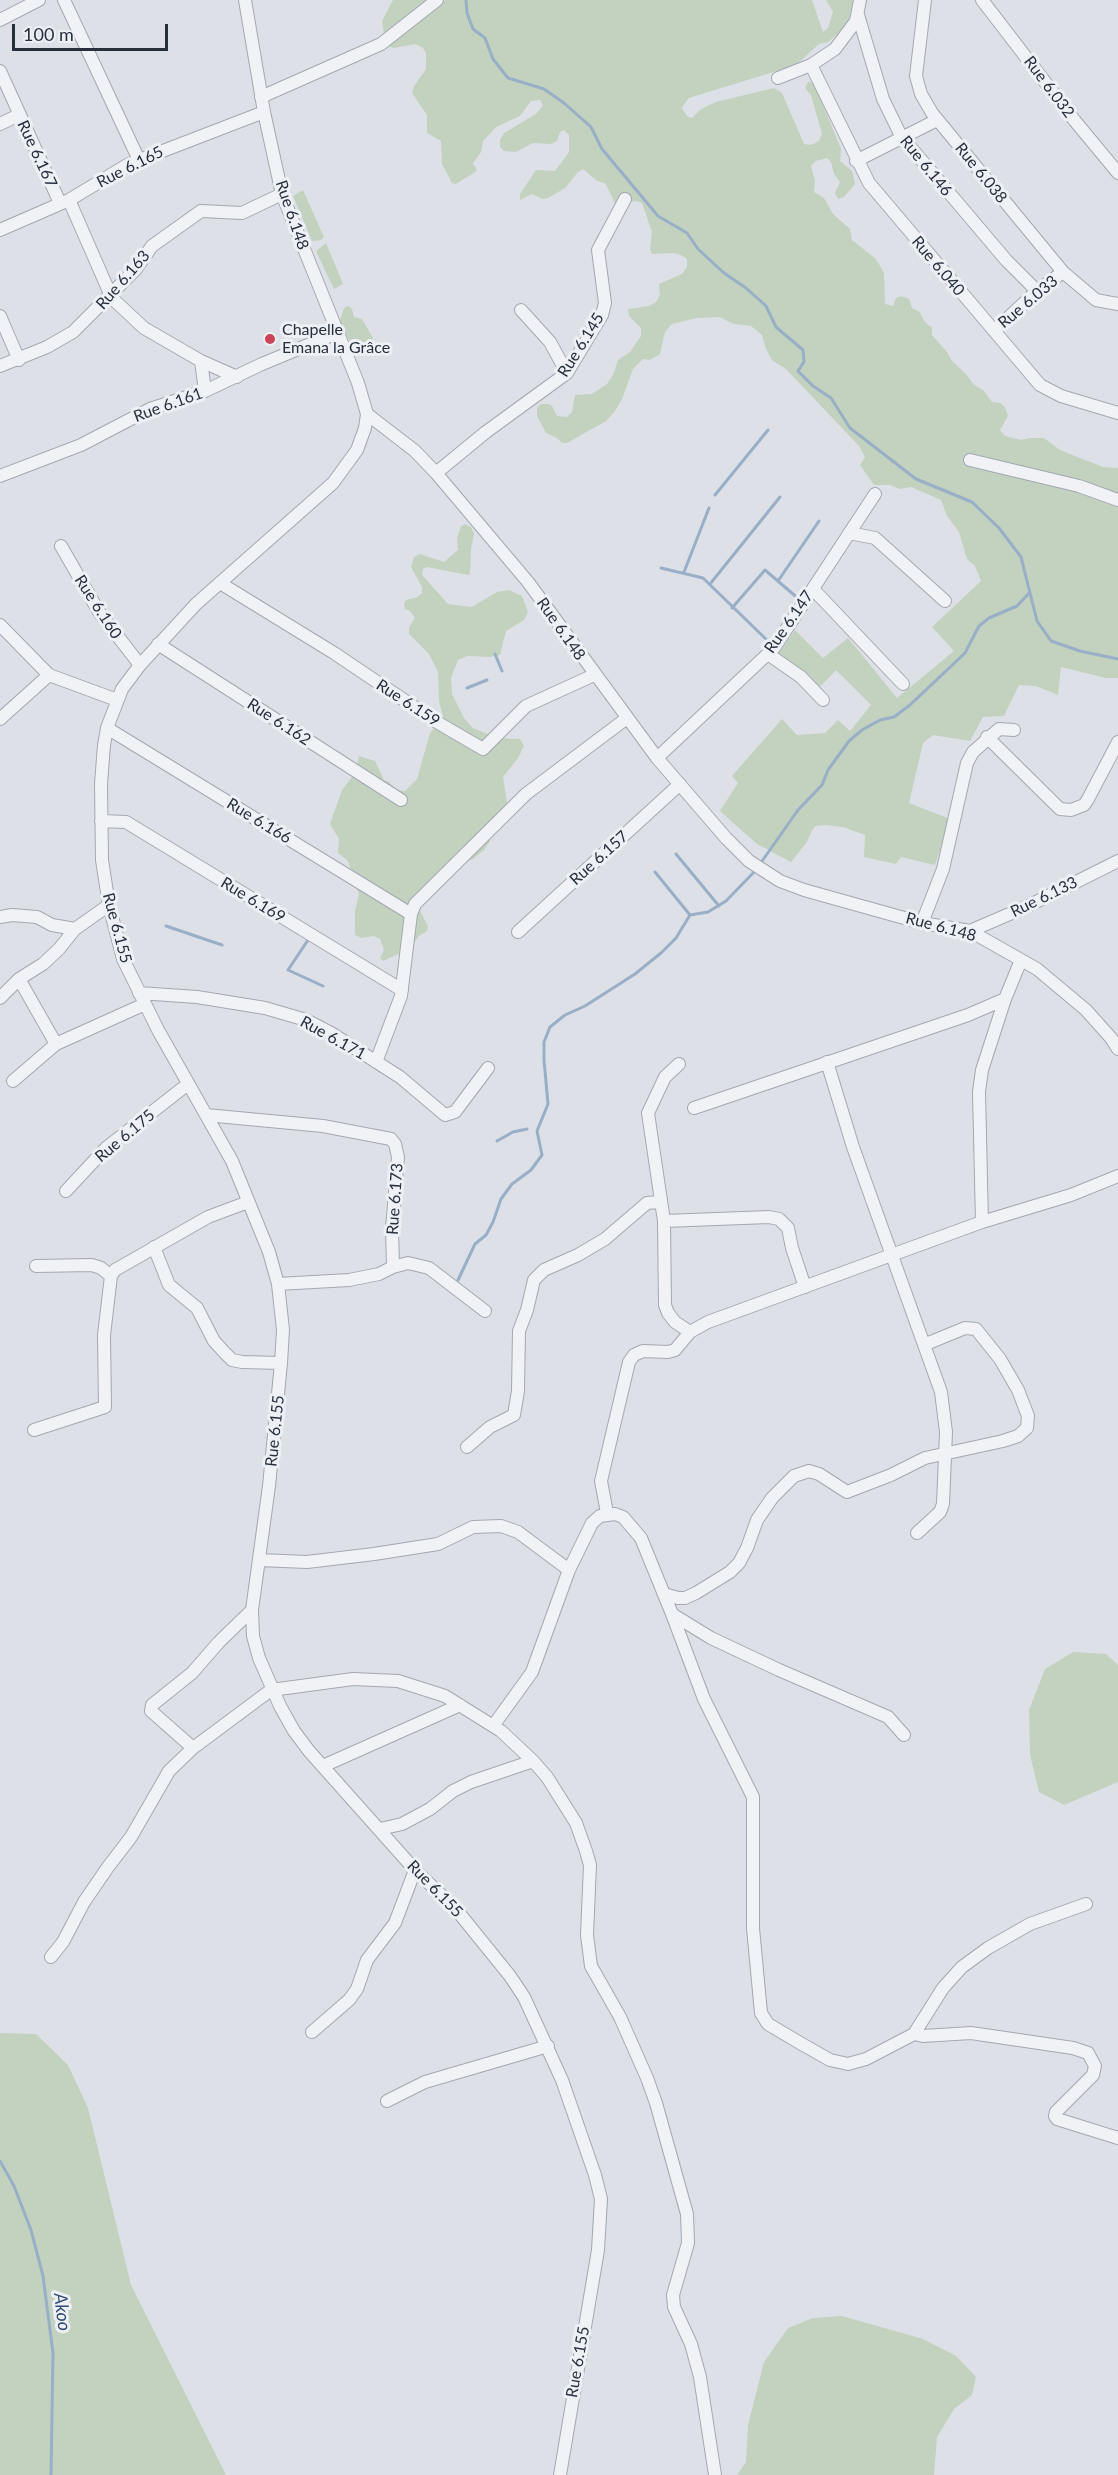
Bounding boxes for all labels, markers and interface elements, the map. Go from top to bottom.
scale bar [15,12,171,50]
text: 100 m [23,23,74,45]
street label: Rue 6.032 [1020,52,1078,122]
street label: Rue 6.167 [13,117,61,191]
street label: Rue 6.146 [896,132,956,200]
street label: Rue 6.038 [951,139,1011,207]
street label: Rue 6.165 [94,142,166,192]
street label: Rue 6.148 [271,178,313,252]
street label: Rue 6.040 [907,232,969,300]
street label: Rue 6.163 [92,247,154,313]
street label: Rue 6.033 [994,271,1062,333]
street label: Rue 6.145 [554,309,608,381]
place label: Chapelle Emana la Grâce [282,320,390,358]
marker: Chapelle Emana la Grâce [263,332,277,346]
street label: Rue 6.161 [131,384,205,426]
street label: Rue 6.160 [70,572,126,642]
street label: Rue 6.147 [760,587,818,657]
street label: Rue 6.148 [532,594,590,664]
street label: Rue 6.159 [373,675,443,731]
street label: Rue 6.162 [244,694,314,750]
street label: Rue 6.166 [223,794,295,848]
street label: Rue 6.157 [566,827,632,889]
street label: Rue 6.169 [217,873,289,927]
street label: Rue 6.133 [1007,873,1081,921]
street label: Rue 6.155 [98,891,136,965]
street label: Rue 6.148 [904,908,978,946]
street label: Rue 6.171 [297,1012,369,1064]
street label: Rue 6.175 [91,1105,159,1167]
street label: Rue 6.173 [383,1162,407,1236]
street label: Rue 6.155 [262,1394,288,1468]
street label: Rue 6.155 [403,1856,467,1922]
water label: Akoo [49,2292,75,2332]
street label: Rue 6.155 [562,2325,594,2399]

